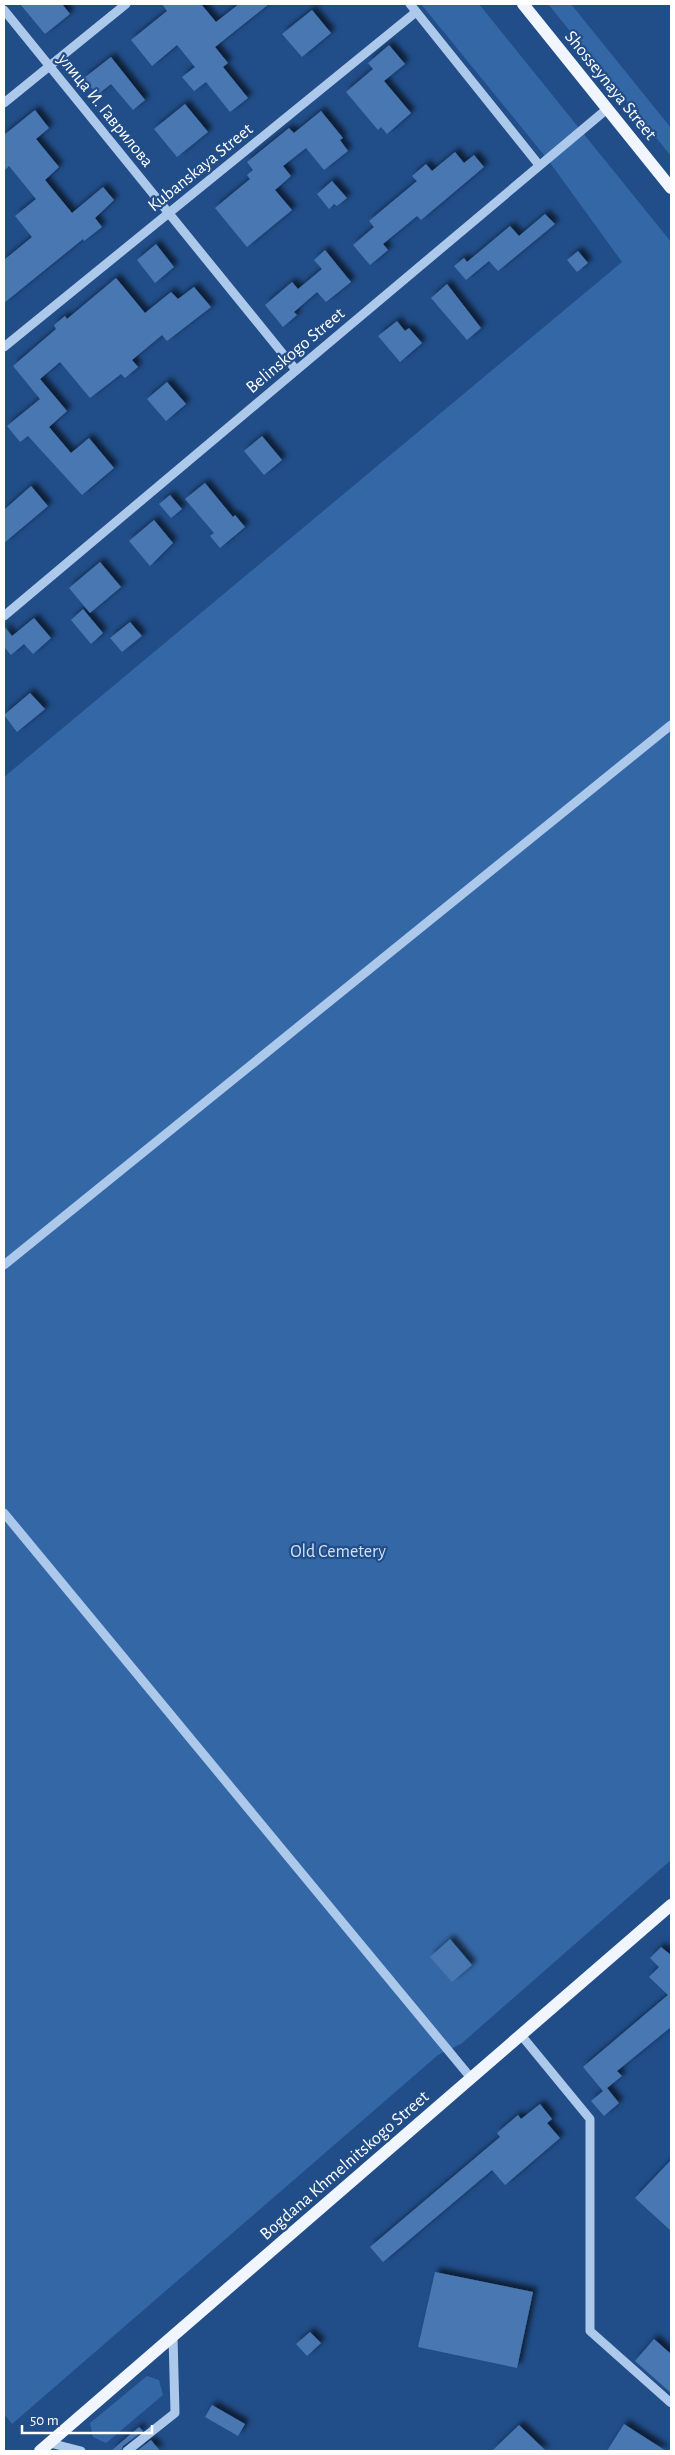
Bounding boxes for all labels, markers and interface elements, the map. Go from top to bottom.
street label: Shosseynaya Street [561,28,660,144]
street label: улица И. Гаврилова [54,50,156,171]
street label: Kubanskaya Street [145,120,257,215]
street label: Belinskogo Street [243,304,348,397]
park label: Old Cemetery [290,1543,386,1561]
street label: Bogdana Khmelnitskogo Street [257,2088,433,2244]
scale bar [22,2402,152,2434]
text: 50 m [30,2413,59,2428]

